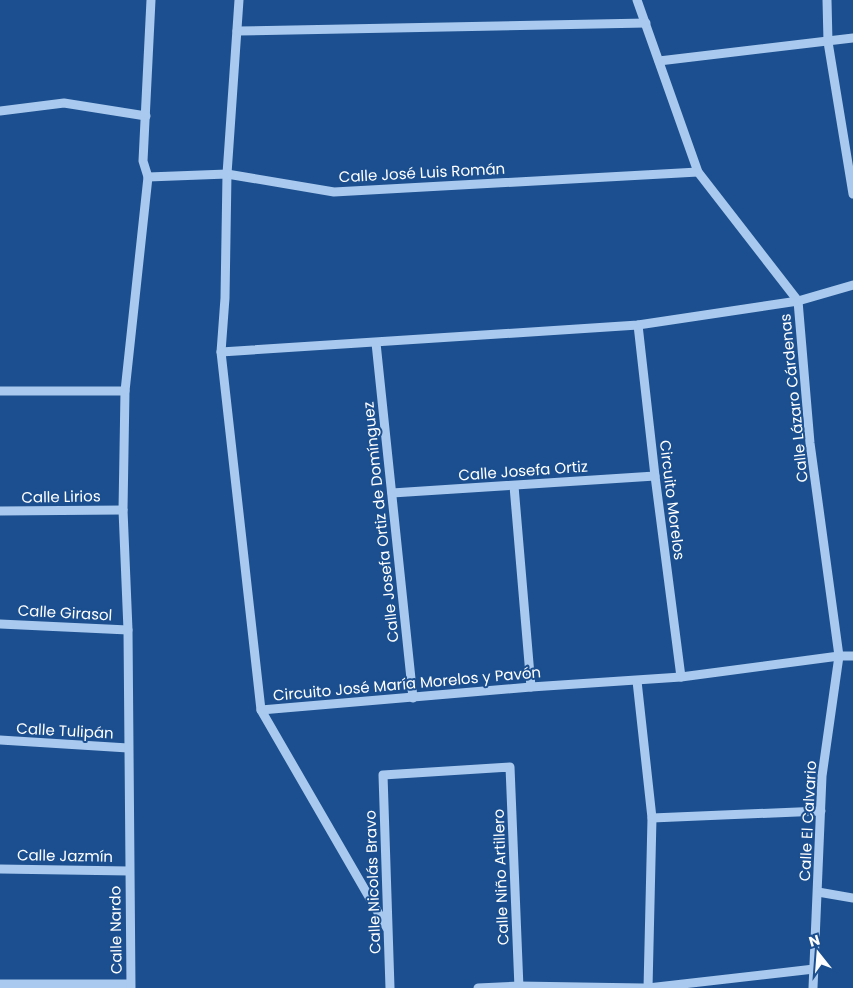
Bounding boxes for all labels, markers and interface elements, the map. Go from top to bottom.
street label: Calle José Luis Román [338,158,506,187]
street label: Calle Lázaro Cárdenas [774,312,813,483]
street label: Calle Josefa Ortiz de Domínguez [357,401,404,643]
street label: Circuito Morelos [655,439,690,561]
street label: Calle Josefa Ortiz [458,455,588,485]
street label: Calle Lirios [21,485,101,508]
street label: Calle Girasol [17,600,113,625]
street label: Circuito José María Morelos y Pavón [272,661,542,706]
street label: Calle Tulipán [16,717,114,744]
street label: Calle El Calvario [794,760,821,882]
street label: Calle Niño Artillero [488,808,513,946]
street label: Calle Nicolás Bravo [359,810,386,954]
street label: Calle Jazmín [17,844,113,867]
street label: Calle Nardo [104,886,127,974]
north arrow [793,928,843,978]
text: N [806,929,822,952]

